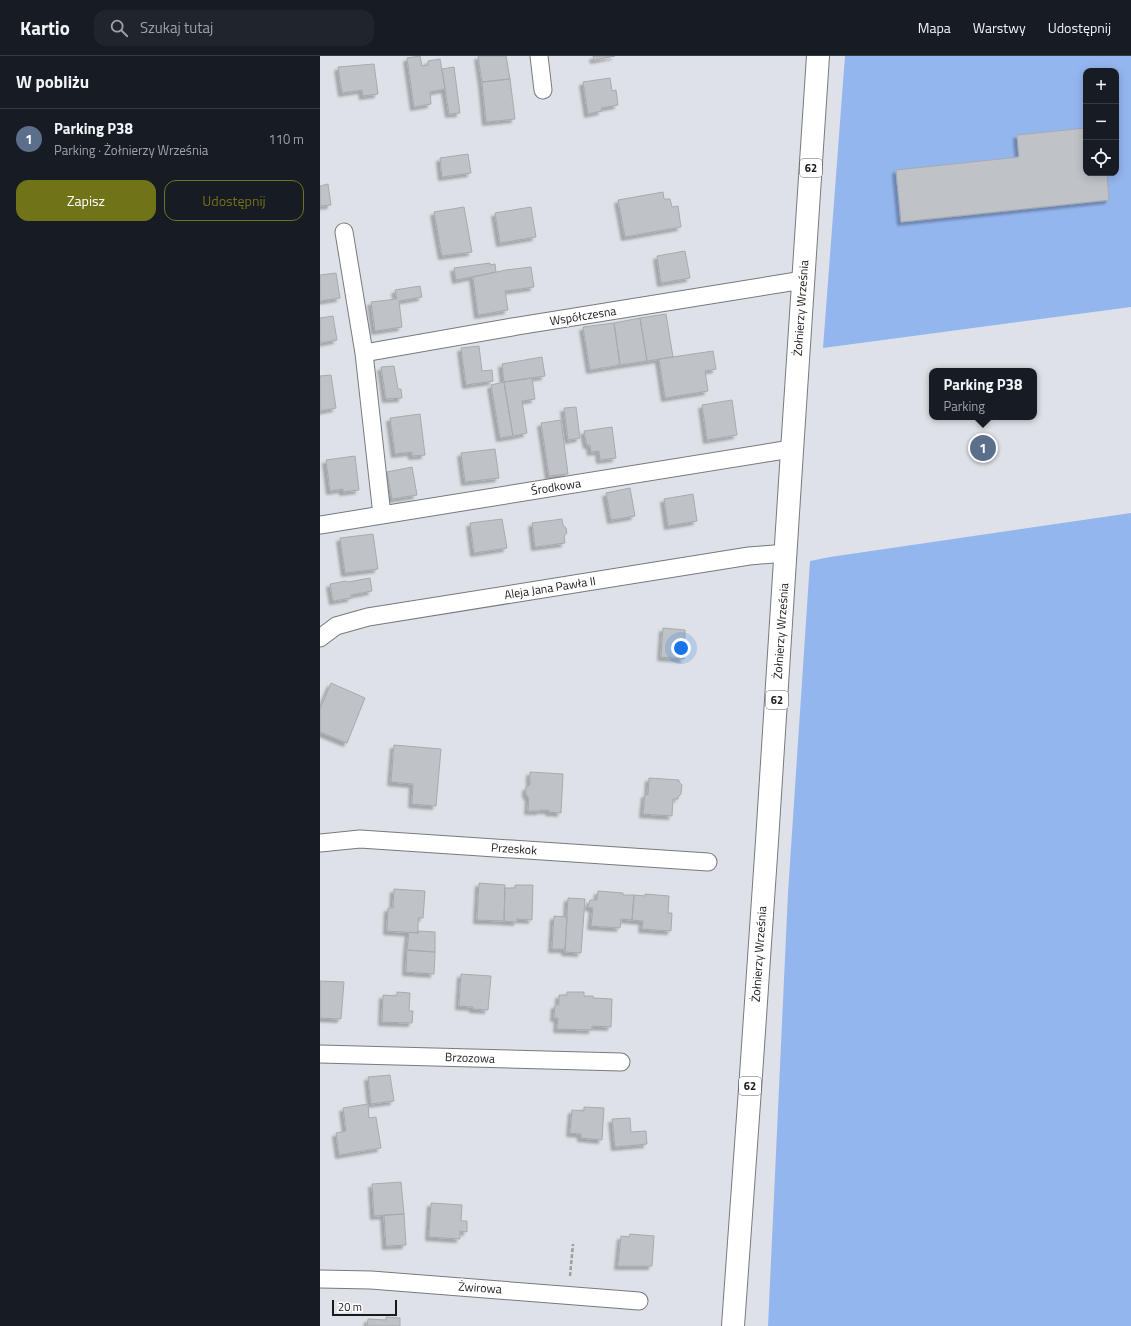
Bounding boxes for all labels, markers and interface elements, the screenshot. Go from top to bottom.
search box [94,10,374,46]
text: Kartio [20,13,70,42]
text: Szukaj tutaj [140,16,213,39]
icon: search [108,17,130,39]
text: Mapa [918,17,951,38]
text: Warstwy [973,17,1026,38]
text: Udostępnij [1048,17,1111,38]
map controls [1083,68,1119,176]
button: + [1083,68,1119,104]
text: W pobliżu [16,69,89,95]
button: − [1083,104,1119,140]
text: Parking P38 [54,117,133,140]
text: 1 [25,129,33,149]
text: 110 m [268,129,304,149]
text: Parking · Żołnierzy Września [54,140,208,160]
button: locate [1083,140,1119,176]
road number: 62 [800,159,822,177]
button: Zapisz [16,180,156,221]
button: Udostępnij [164,180,304,221]
street label: Żołnierzy Września [788,259,813,357]
street label: Współczesna [548,301,618,330]
popup [929,368,1037,420]
text: Parking P38 [944,373,1022,396]
text: Parking [944,396,985,416]
pin: 1 [970,433,996,463]
street label: Środkowa [530,473,582,500]
street label: Aleja Jana Pawła II [503,571,597,604]
street label: Żołnierzy Września [768,582,793,680]
your location [671,638,691,658]
road number: 62 [766,691,788,709]
street label: Przeskok [490,837,538,860]
street label: Żołnierzy Września [746,905,771,1003]
street label: Brzozowa [445,1047,495,1068]
road number: 62 [739,1077,761,1095]
street label: Żwirowa [458,1277,502,1298]
scale bar [332,1298,397,1317]
text: 20 m [338,1299,362,1315]

